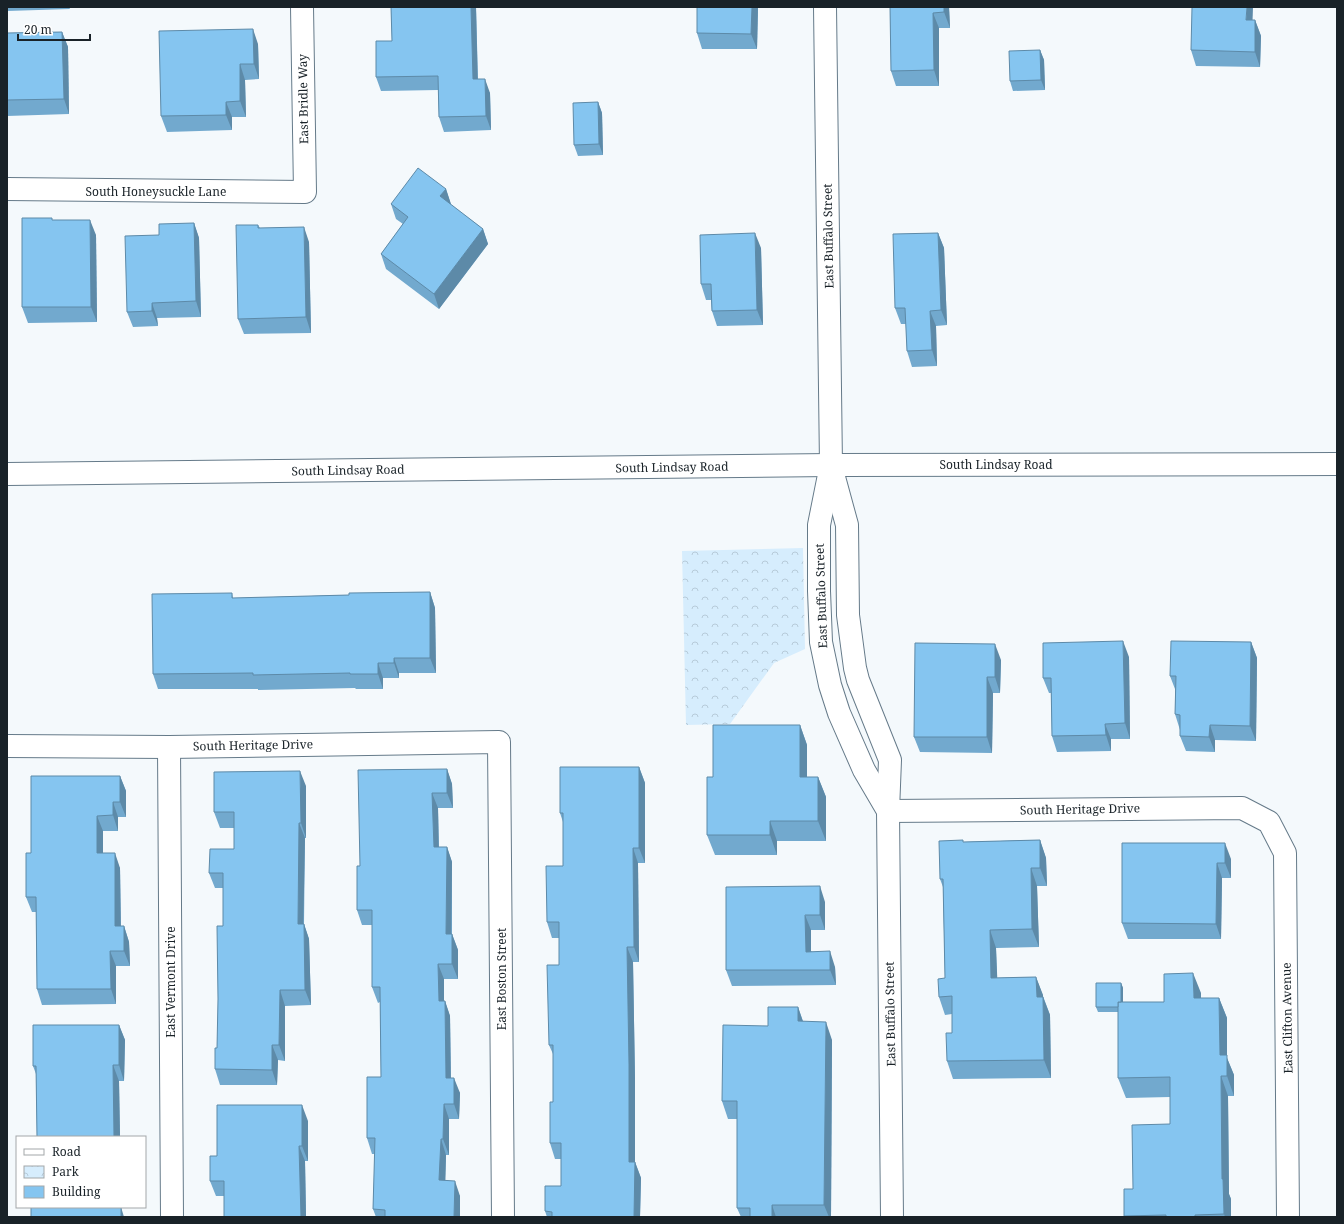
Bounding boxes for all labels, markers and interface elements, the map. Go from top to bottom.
scale bar [18,16,90,42]
text: 20 m [24,21,52,38]
street label: East Bridle Way [294,54,312,144]
street label: South Honeysuckle Lane [85,183,227,200]
street label: East Buffalo Street [819,183,837,289]
street label: South Lindsay Road [939,456,1053,473]
street label: South Lindsay Road [615,458,729,476]
street label: South Lindsay Road [291,461,405,479]
street label: East Buffalo Street [811,543,831,649]
street label: South Heritage Drive [193,735,313,755]
street label: South Heritage Drive [1020,799,1140,819]
street label: East Vermont Drive [162,926,179,1038]
street label: East Boston Street [493,928,510,1030]
street label: East Buffalo Street [881,961,899,1067]
street label: East Clifton Avenue [1278,962,1296,1074]
legend [16,1136,146,1208]
text: Road [52,1143,82,1160]
text: Park [52,1163,80,1180]
text: Building [52,1183,101,1200]

